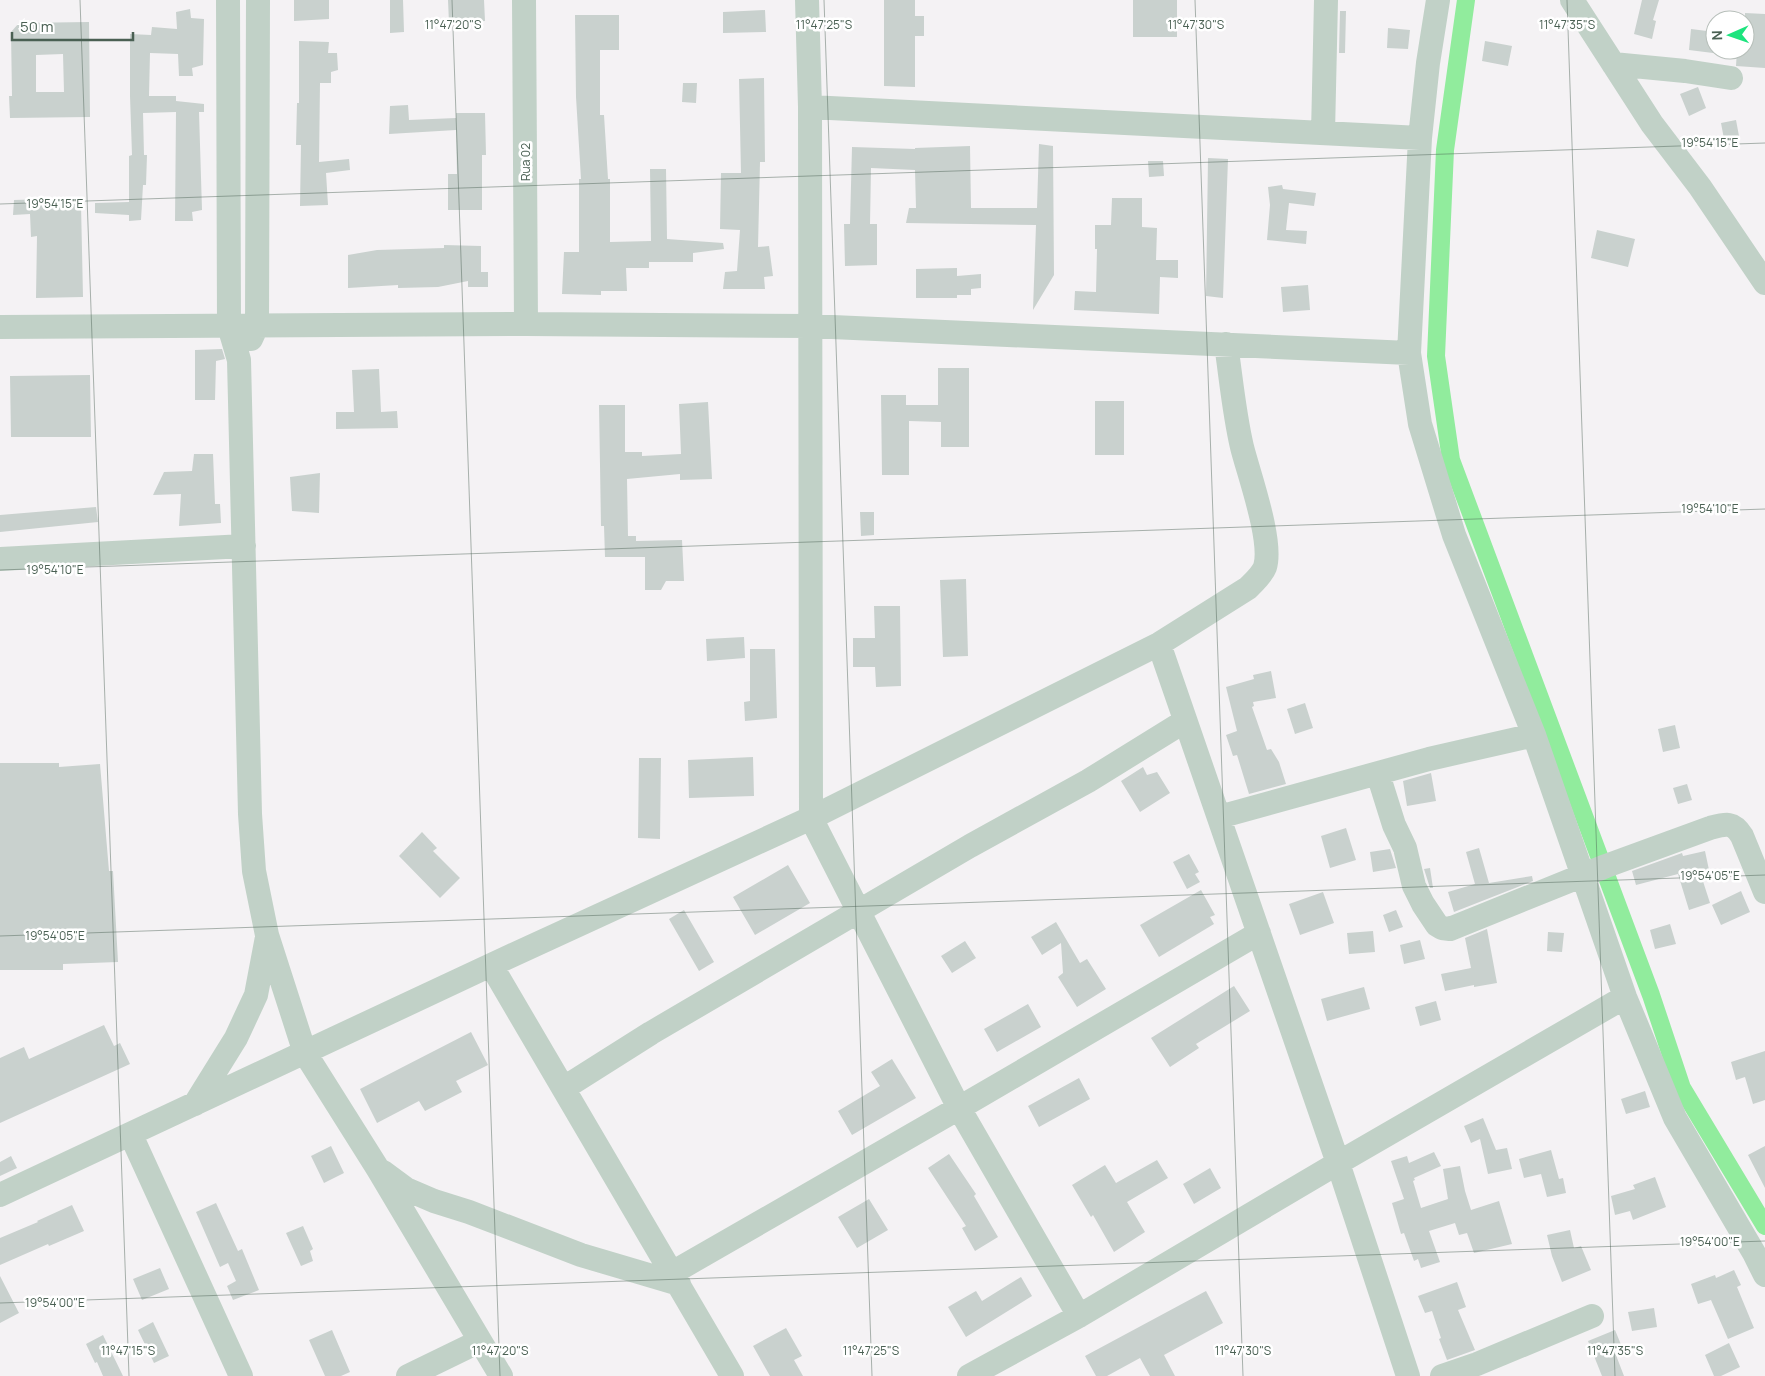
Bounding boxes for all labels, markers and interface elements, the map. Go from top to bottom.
scale bar [12,10,134,42]
north arrow [1705,10,1755,60]
text: 50 m [20,16,54,37]
text: 11°47'20"S [425,16,481,33]
text: 11°47'25"S [796,16,852,33]
text: 11°47'30"S [1168,16,1224,33]
text: 11°47'35"S [1539,16,1595,33]
text: N [1707,30,1726,41]
text: 19°54'15"E [1682,134,1739,151]
street label: Rua 02 [517,143,534,181]
text: 19°54'15"E [27,195,84,212]
text: 19°54'10"E [1681,500,1739,517]
text: 19°54'10"E [26,561,84,578]
text: 19°54'05"E [1680,867,1740,884]
text: 19°54'05"E [25,927,85,944]
text: 19°54'00"E [1680,1233,1740,1250]
text: 19°54'00"E [25,1294,85,1311]
text: 11°47'15"S [101,1342,155,1359]
text: 11°47'20"S [472,1342,528,1359]
text: 11°47'25"S [843,1342,899,1359]
text: 11°47'30"S [1215,1342,1271,1359]
text: 11°47'35"S [1587,1342,1643,1359]

